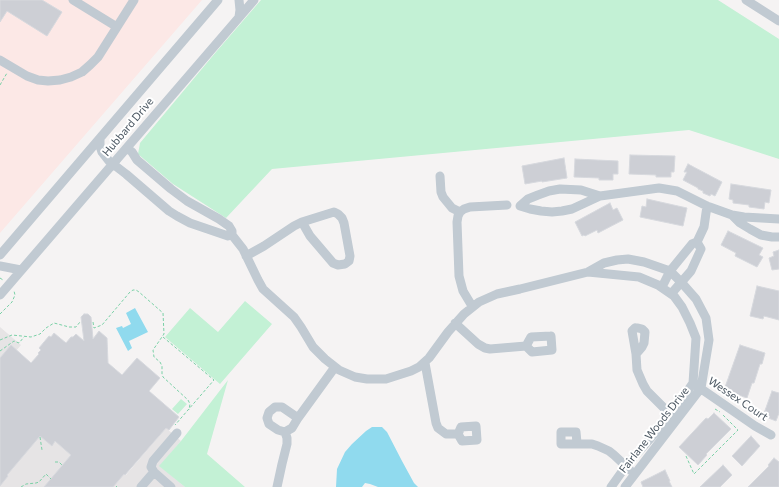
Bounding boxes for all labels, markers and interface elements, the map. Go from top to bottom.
street label: Hubbard Drive [100,95,156,159]
street label: Wessex Court [706,374,770,424]
street label: Fairlane Woods Drive [616,384,692,476]

